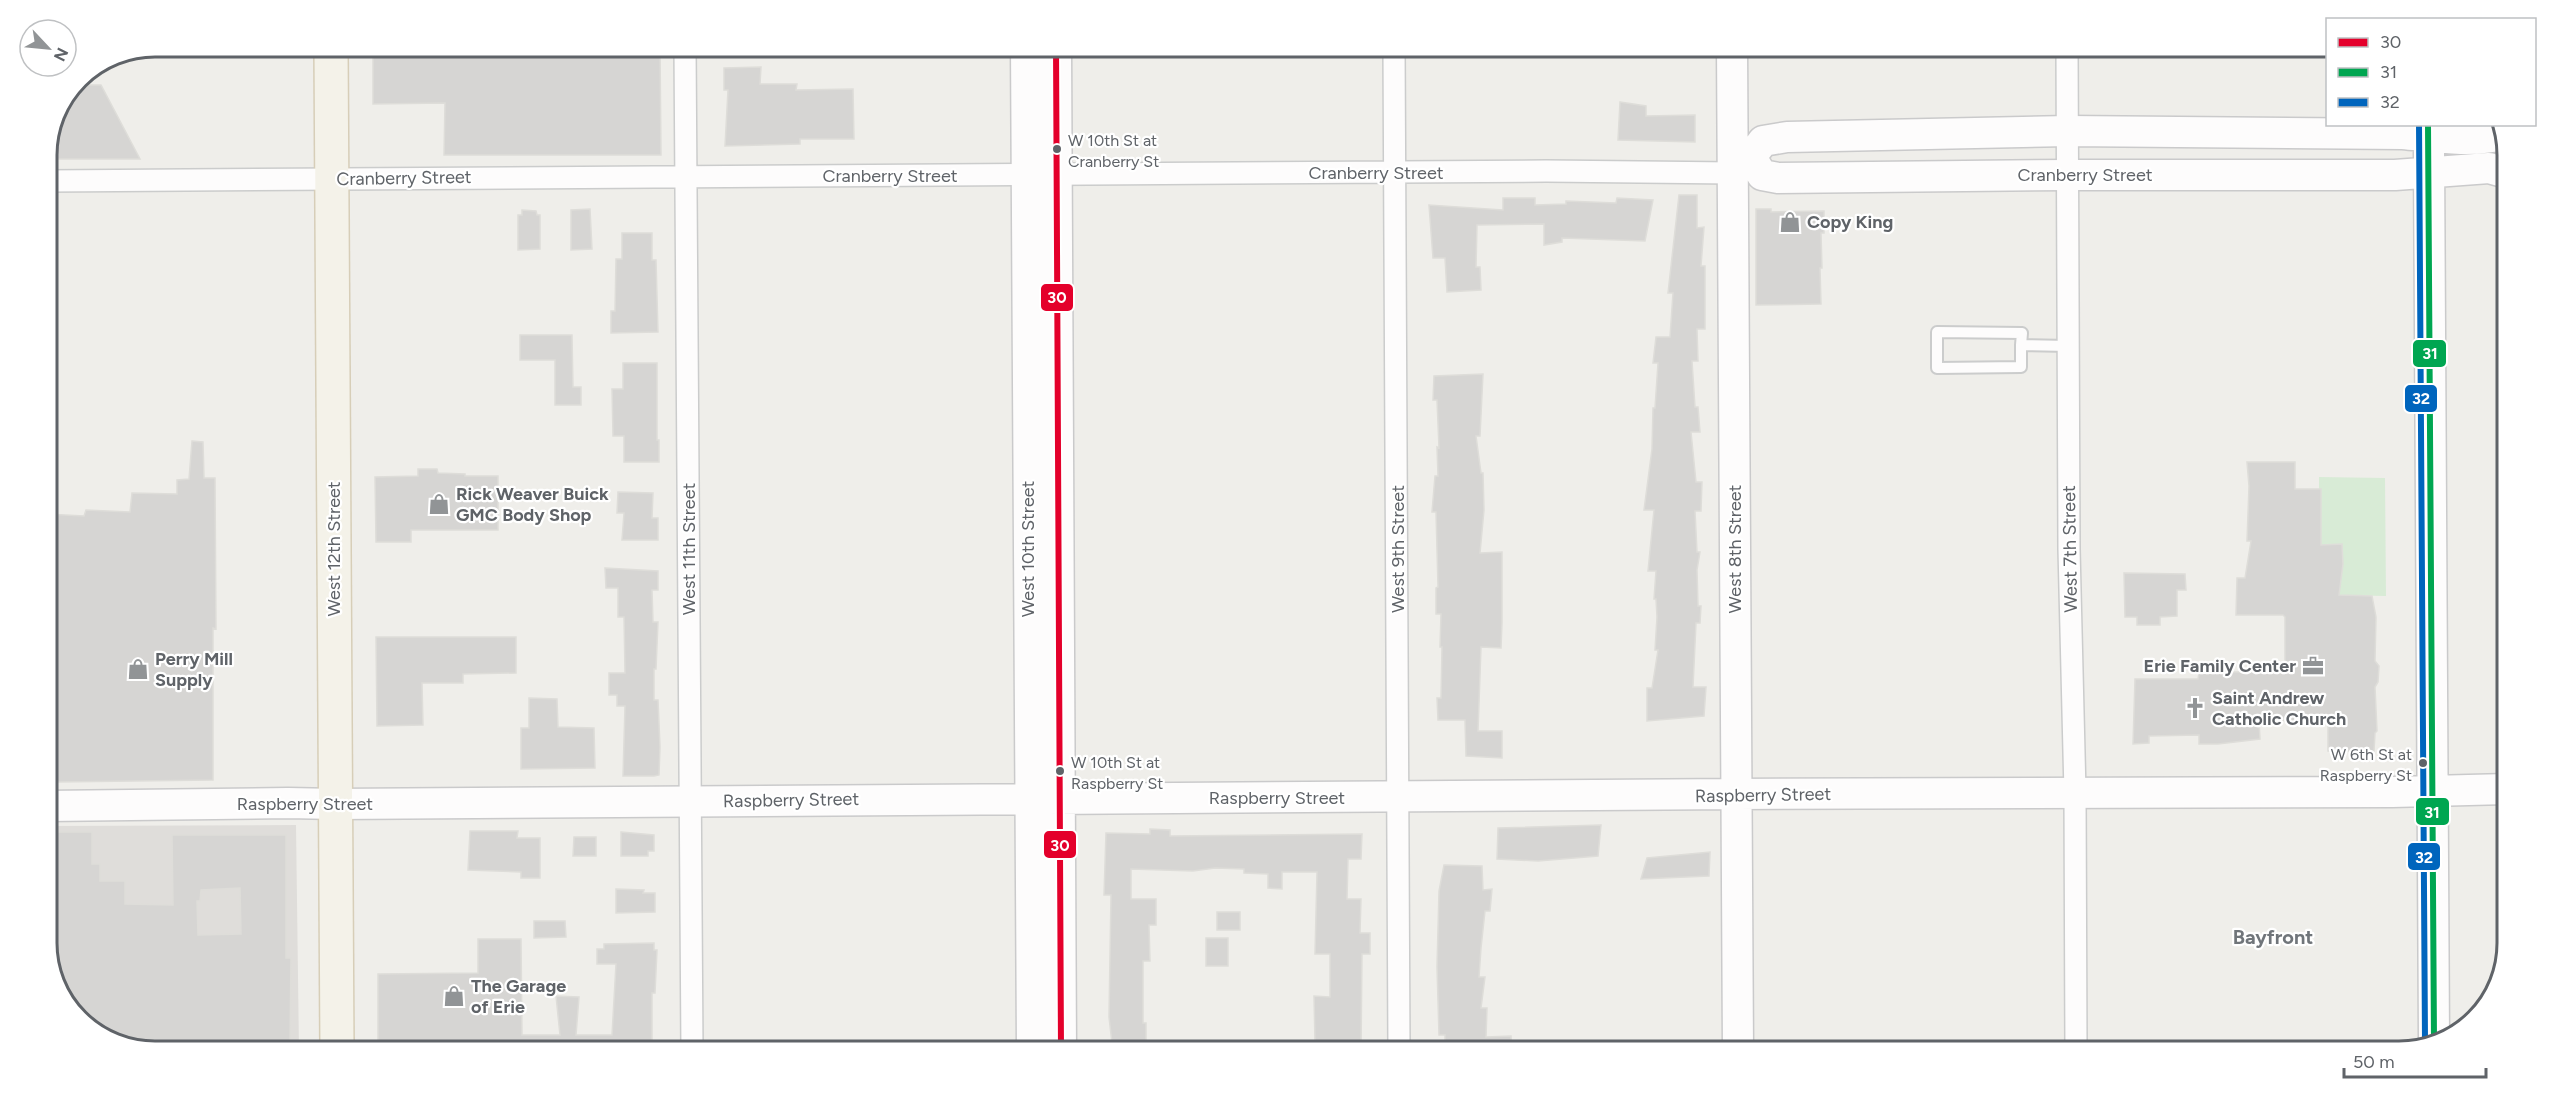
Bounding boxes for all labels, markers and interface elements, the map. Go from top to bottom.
north arrow [18,18,78,78]
legend [2326,18,2536,126]
text: 30 [2380,31,2401,53]
text: N [50,45,72,64]
text: 31 [2380,61,2397,83]
text: 32 [2380,91,2400,113]
place label: W 10th St at Cranberry St [1068,131,1159,171]
marker: W 10th St at Cranberry St [1051,143,1063,155]
street label: Cranberry Street [1308,162,1444,184]
street label: Cranberry Street [2017,164,2153,186]
street label: Cranberry Street [822,165,958,187]
street label: Cranberry Street [336,166,472,190]
shop icon: Copy King [1778,210,1802,234]
place label: Copy King [1807,211,1893,233]
line badge: 30 [1040,283,1074,312]
text: 30 [1047,288,1067,307]
line badge: 31 [2412,339,2447,368]
text: 31 [2422,344,2438,363]
line badge: 32 [2404,384,2438,413]
text: 32 [2412,389,2430,408]
street label: West 10th Street [1017,480,1039,617]
street label: West 12th Street [323,481,345,617]
place label: Rick Weaver Buick GMC Body Shop [456,483,609,526]
street label: West 11th Street [678,483,700,615]
street label: West 8th Street [1724,484,1746,613]
street label: West 9th Street [1387,485,1409,613]
street label: West 7th Street [2058,485,2082,613]
shop icon: Rick Weaver Buick GMC Body Shop [427,492,451,516]
place label: Perry Mill Supply [155,648,233,691]
office icon: Erie Family Center [2301,654,2325,678]
place label: Erie Family Center [2144,655,2296,677]
shop icon: Perry Mill Supply [126,657,150,681]
place label: Saint Andrew Catholic Church [2212,687,2346,730]
church icon: Saint Andrew Catholic Church [2183,696,2207,720]
place label: W 6th St at Raspberry St [2320,745,2412,785]
place label: W 10th St at Raspberry St [1071,753,1163,793]
marker: W 6th St at Raspberry St [2417,757,2429,769]
marker: W 10th St at Raspberry St [1054,765,1066,777]
street label: Raspberry Street [1695,783,1832,807]
street label: Raspberry Street [1209,787,1345,809]
street label: Raspberry Street [723,788,860,812]
street label: Raspberry Street [237,793,373,815]
line badge: 31 [2415,797,2450,826]
text: 31 [2424,803,2440,822]
line badge: 30 [1043,830,1077,859]
text: 30 [1050,836,1070,855]
line badge: 32 [2407,842,2441,871]
text: 32 [2415,848,2433,867]
district label: Bayfront [2233,925,2313,949]
place label: The Garage of Erie [471,975,566,1018]
shop icon: The Garage of Erie [442,984,466,1008]
scale bar [2344,1041,2486,1079]
text: 50 m [2353,1051,2395,1073]

